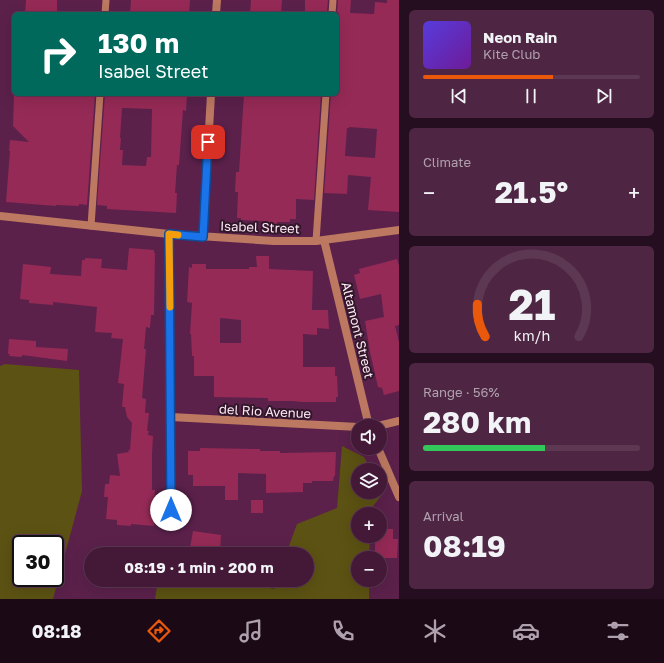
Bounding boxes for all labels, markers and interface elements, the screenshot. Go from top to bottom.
text: 130 m [98,26,179,59]
icon: right [32,28,84,80]
text: Neon Rain [483,28,557,46]
text: Kite Club [483,46,540,62]
text: Isabel Street [98,60,208,82]
icon: previous [448,85,470,107]
icon: pause [520,85,542,107]
icon: next [593,85,615,107]
pin [191,125,225,159]
icon: arrive [197,131,219,153]
text: Climate [423,154,471,170]
text: 21.5° [495,174,568,210]
text: − [423,179,435,206]
text: + [628,179,640,206]
street label: Isabel Street [220,218,300,236]
text: 21 [508,279,555,329]
street label: Altamont Street [338,280,378,380]
text: km/h [513,327,550,344]
text: Range · 56% [423,384,499,400]
street label: del Rio Avenue [219,401,311,421]
text: 280 km [423,404,531,440]
map controls [351,419,387,587]
button: sound [351,419,387,455]
button: layers [351,463,387,499]
position arrow [150,489,192,531]
button: + [351,507,387,543]
text: Arrival [423,508,464,524]
text: 08:19 [423,528,506,564]
speed limit sign: 30 [12,535,64,587]
button: − [351,551,387,587]
text: 08:19 · 1 min · 200 m [124,558,274,576]
icon: directions [145,617,173,645]
icon: music [237,617,265,645]
icon: phone [329,617,357,645]
icon: climate [421,617,449,645]
icon: car [512,617,540,645]
icon: filters [604,617,632,645]
text: 08:18 [32,620,82,642]

